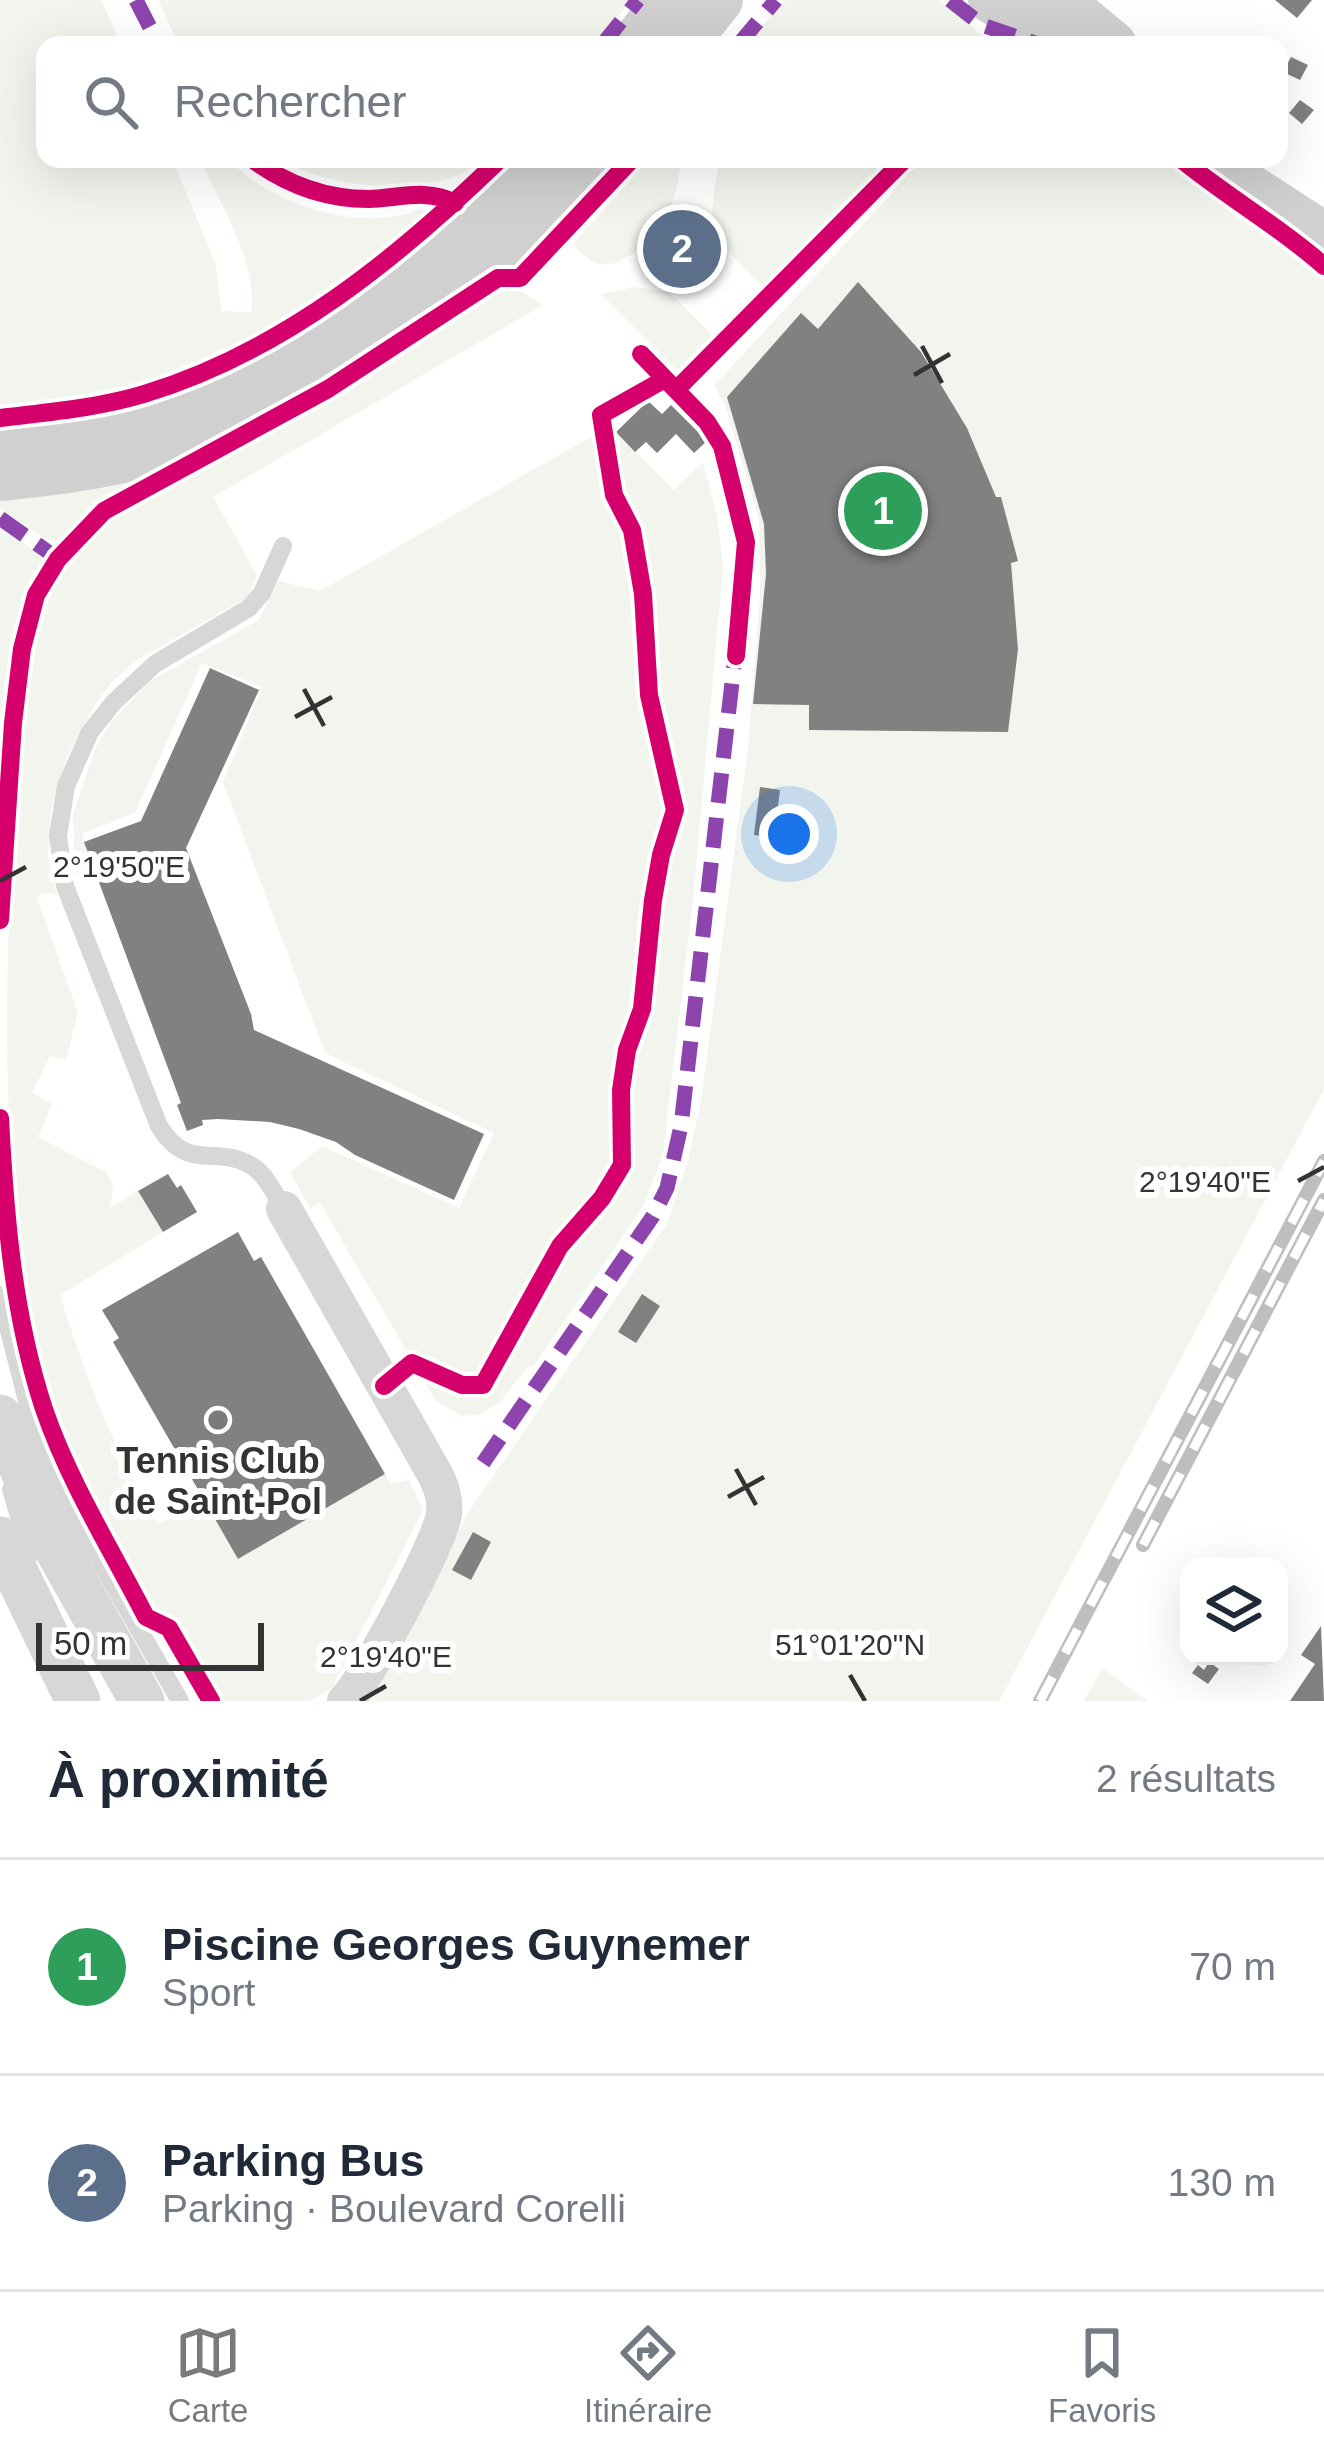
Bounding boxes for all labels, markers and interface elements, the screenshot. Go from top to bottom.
search box [36,36,1288,168]
icon: search [78,69,144,135]
text: Rechercher [174,76,407,127]
pin: 2 [643,204,721,294]
pin: 1 [844,466,922,556]
your location [759,804,819,864]
text: 2°19'50"E [53,850,185,883]
text: 2°19'40"E [1139,1165,1271,1198]
marker: Tennis Club de Saint-Pol [205,1407,231,1433]
place label: Tennis Club de Saint-Pol [114,1440,322,1522]
map controls [1180,1557,1288,1665]
button: layers [1180,1557,1288,1665]
scale bar [36,1617,264,1670]
text: 50 m [54,1625,127,1662]
text: 51°01'20"N [775,1628,925,1661]
text: 2°19'40"E [320,1640,452,1673]
text: À proximité [48,1751,329,1808]
text: 2 résultats [1096,1757,1276,1800]
text: Piscine Georges Guynemer [162,1919,750,1970]
text: 1 [76,1945,98,1988]
text: 70 m [1189,1945,1276,1988]
text: Sport [162,1971,255,2014]
text: Parking Bus [162,2135,425,2186]
text: 2 [76,2161,98,2204]
text: 130 m [1168,2161,1276,2204]
text: Parking · Boulevard Corelli [162,2187,626,2230]
tab: Carte [168,2320,248,2430]
tab: Itinéraire [584,2320,712,2430]
tab: Favoris [1048,2320,1156,2430]

